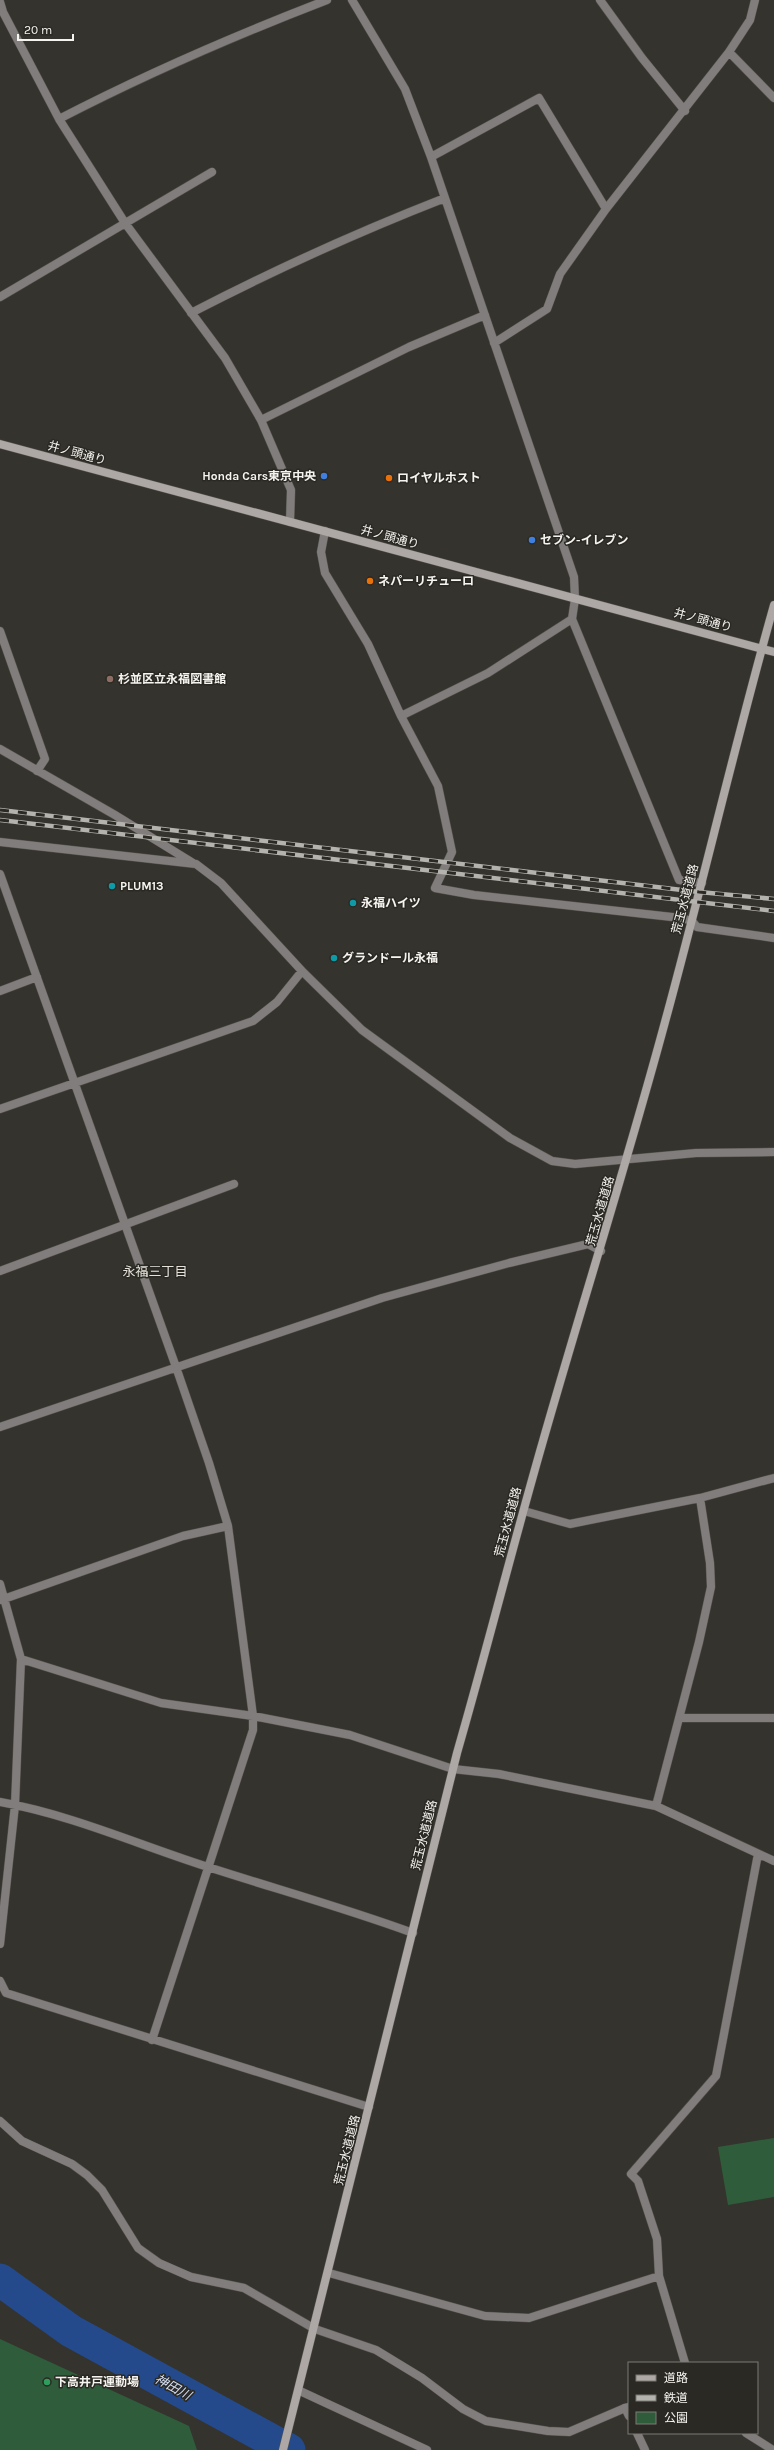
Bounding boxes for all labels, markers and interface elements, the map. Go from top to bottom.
scale bar [18,16,73,42]
text: 20 m [24,23,52,37]
street label: 井ノ頭通り [46,438,108,468]
place label: Honda Cars東京中央 [202,469,316,483]
marker: Honda Cars東京中央 [319,471,329,481]
place label: ロイヤルホスト [397,471,481,485]
marker: ロイヤルホスト [384,473,394,483]
street label: 井ノ頭通り [359,522,421,552]
place label: セブン-イレブン [540,533,628,547]
marker: セブン-イレブン [527,535,537,545]
place label: ネパーリチューロ [378,574,474,588]
marker: ネパーリチューロ [365,576,375,586]
street label: 井ノ頭通り [672,605,734,635]
place label: 杉並区立永福図書館 [118,672,226,686]
marker: 杉並区立永福図書館 [105,674,115,684]
street label: 荒玉水道道路 [669,862,701,936]
place label: PLUM13 [120,879,163,893]
marker: PLUM13 [107,881,117,891]
place label: 永福ハイツ [361,896,421,910]
marker: 永福ハイツ [348,898,358,908]
place label: グランドール永福 [342,951,438,965]
marker: グランドール永福 [329,953,339,963]
street label: 荒玉水道道路 [583,1174,617,1248]
district label: 永福三丁目 [122,1264,188,1279]
street label: 荒玉水道道路 [492,1485,524,1559]
street label: 荒玉水道道路 [408,1798,440,1872]
street label: 荒玉水道道路 [331,2113,363,2187]
legend [628,2362,758,2434]
water label: 神田川 [152,2371,195,2404]
text: 道路 [664,2371,688,2385]
place label: 下高井戸運動場 [55,2375,139,2389]
marker: 下高井戸運動場 [42,2377,52,2387]
text: 鉄道 [664,2391,688,2405]
text: 公園 [664,2411,688,2425]

